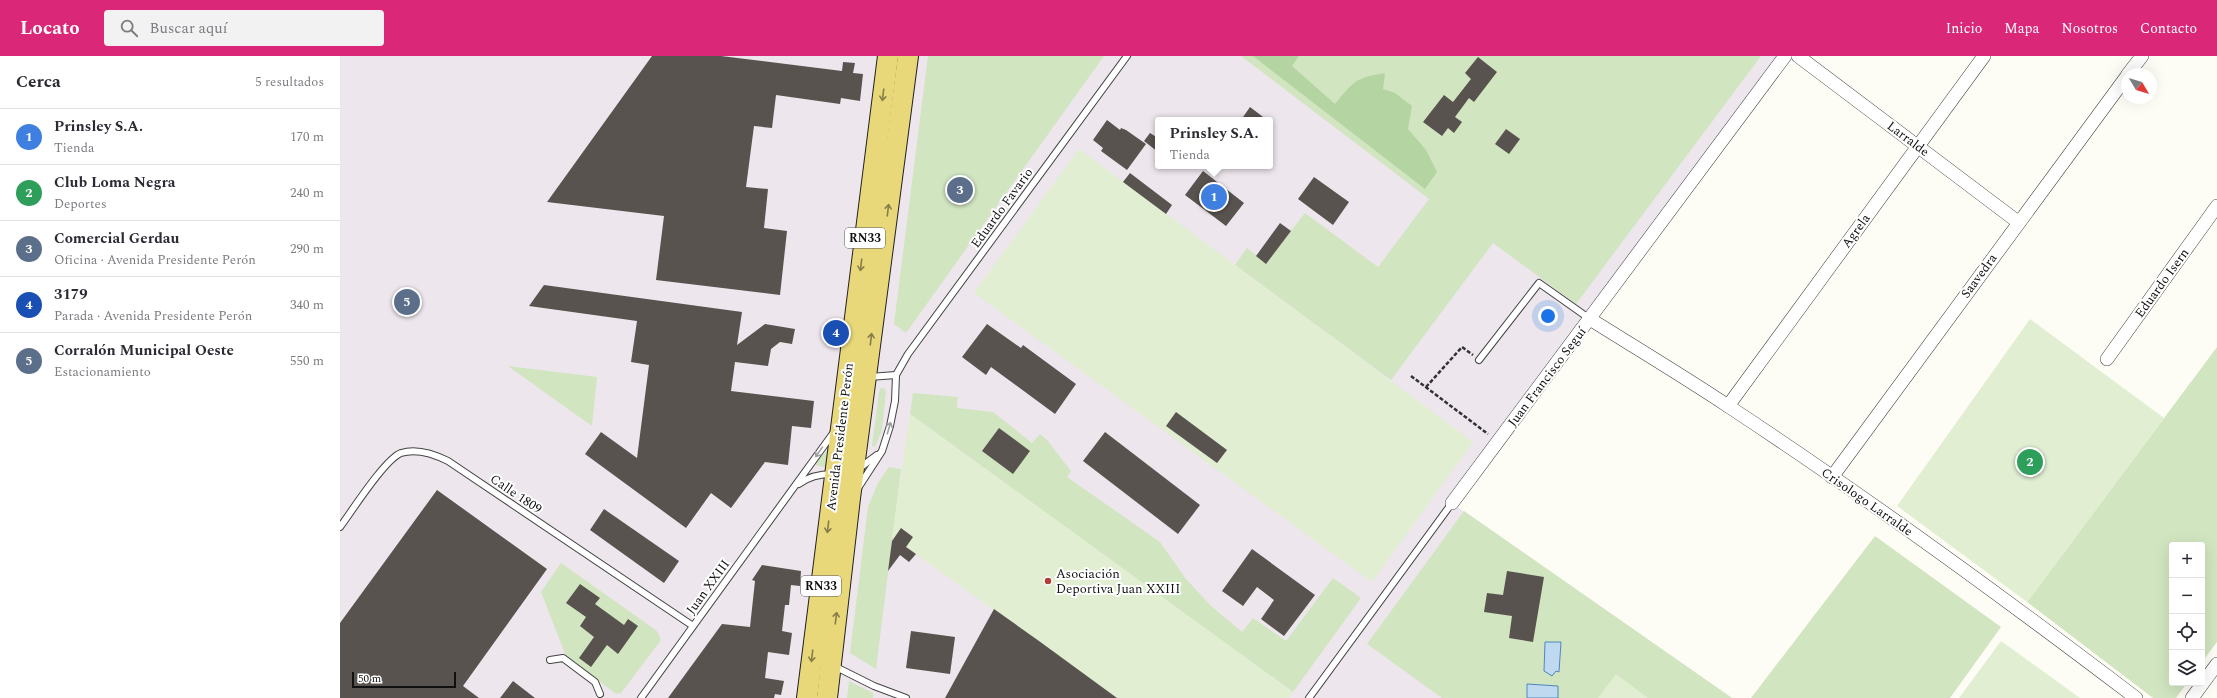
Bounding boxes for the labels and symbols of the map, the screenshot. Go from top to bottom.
north arrow [2121,68,2157,104]
one-way arrow [879,88,887,101]
street label: Larralde [1883,116,1933,162]
street label: Eduardo Favario [966,164,1038,252]
pin: 3 [947,175,973,205]
pin: 1 [1201,182,1227,212]
one-way arrow [884,204,892,217]
street label: Agrela [1837,209,1876,252]
road number: RN33 [845,228,885,248]
street label: Eduardo Isern [2130,244,2194,322]
street label: Saavedra [1956,249,2003,303]
one-way arrow [857,258,865,271]
pin: 5 [394,287,420,317]
your location [1538,306,1558,326]
pin: 4 [823,318,849,348]
street label: Juan Francisco Seguí [1503,322,1592,431]
one-way arrow [867,333,875,346]
street label: Avenida Presidente Perón [821,361,859,512]
one-way arrow [886,422,893,435]
one-way arrow [815,447,823,458]
pin: 2 [2017,447,2043,477]
street label: Crisologo Larralde [1817,463,1917,541]
street label: Calle 1809 [486,469,546,519]
one-way arrow [825,520,832,533]
street label: Juan XXIII [681,555,735,619]
place label: Asociación Deportiva Juan XXIII [1056,564,1180,599]
road number: RN33 [801,576,841,596]
marker: Asociación Deportiva Juan XXIII [1043,576,1053,586]
one-way arrow [833,612,840,625]
one-way arrow [808,649,816,662]
scale bar [352,670,456,689]

